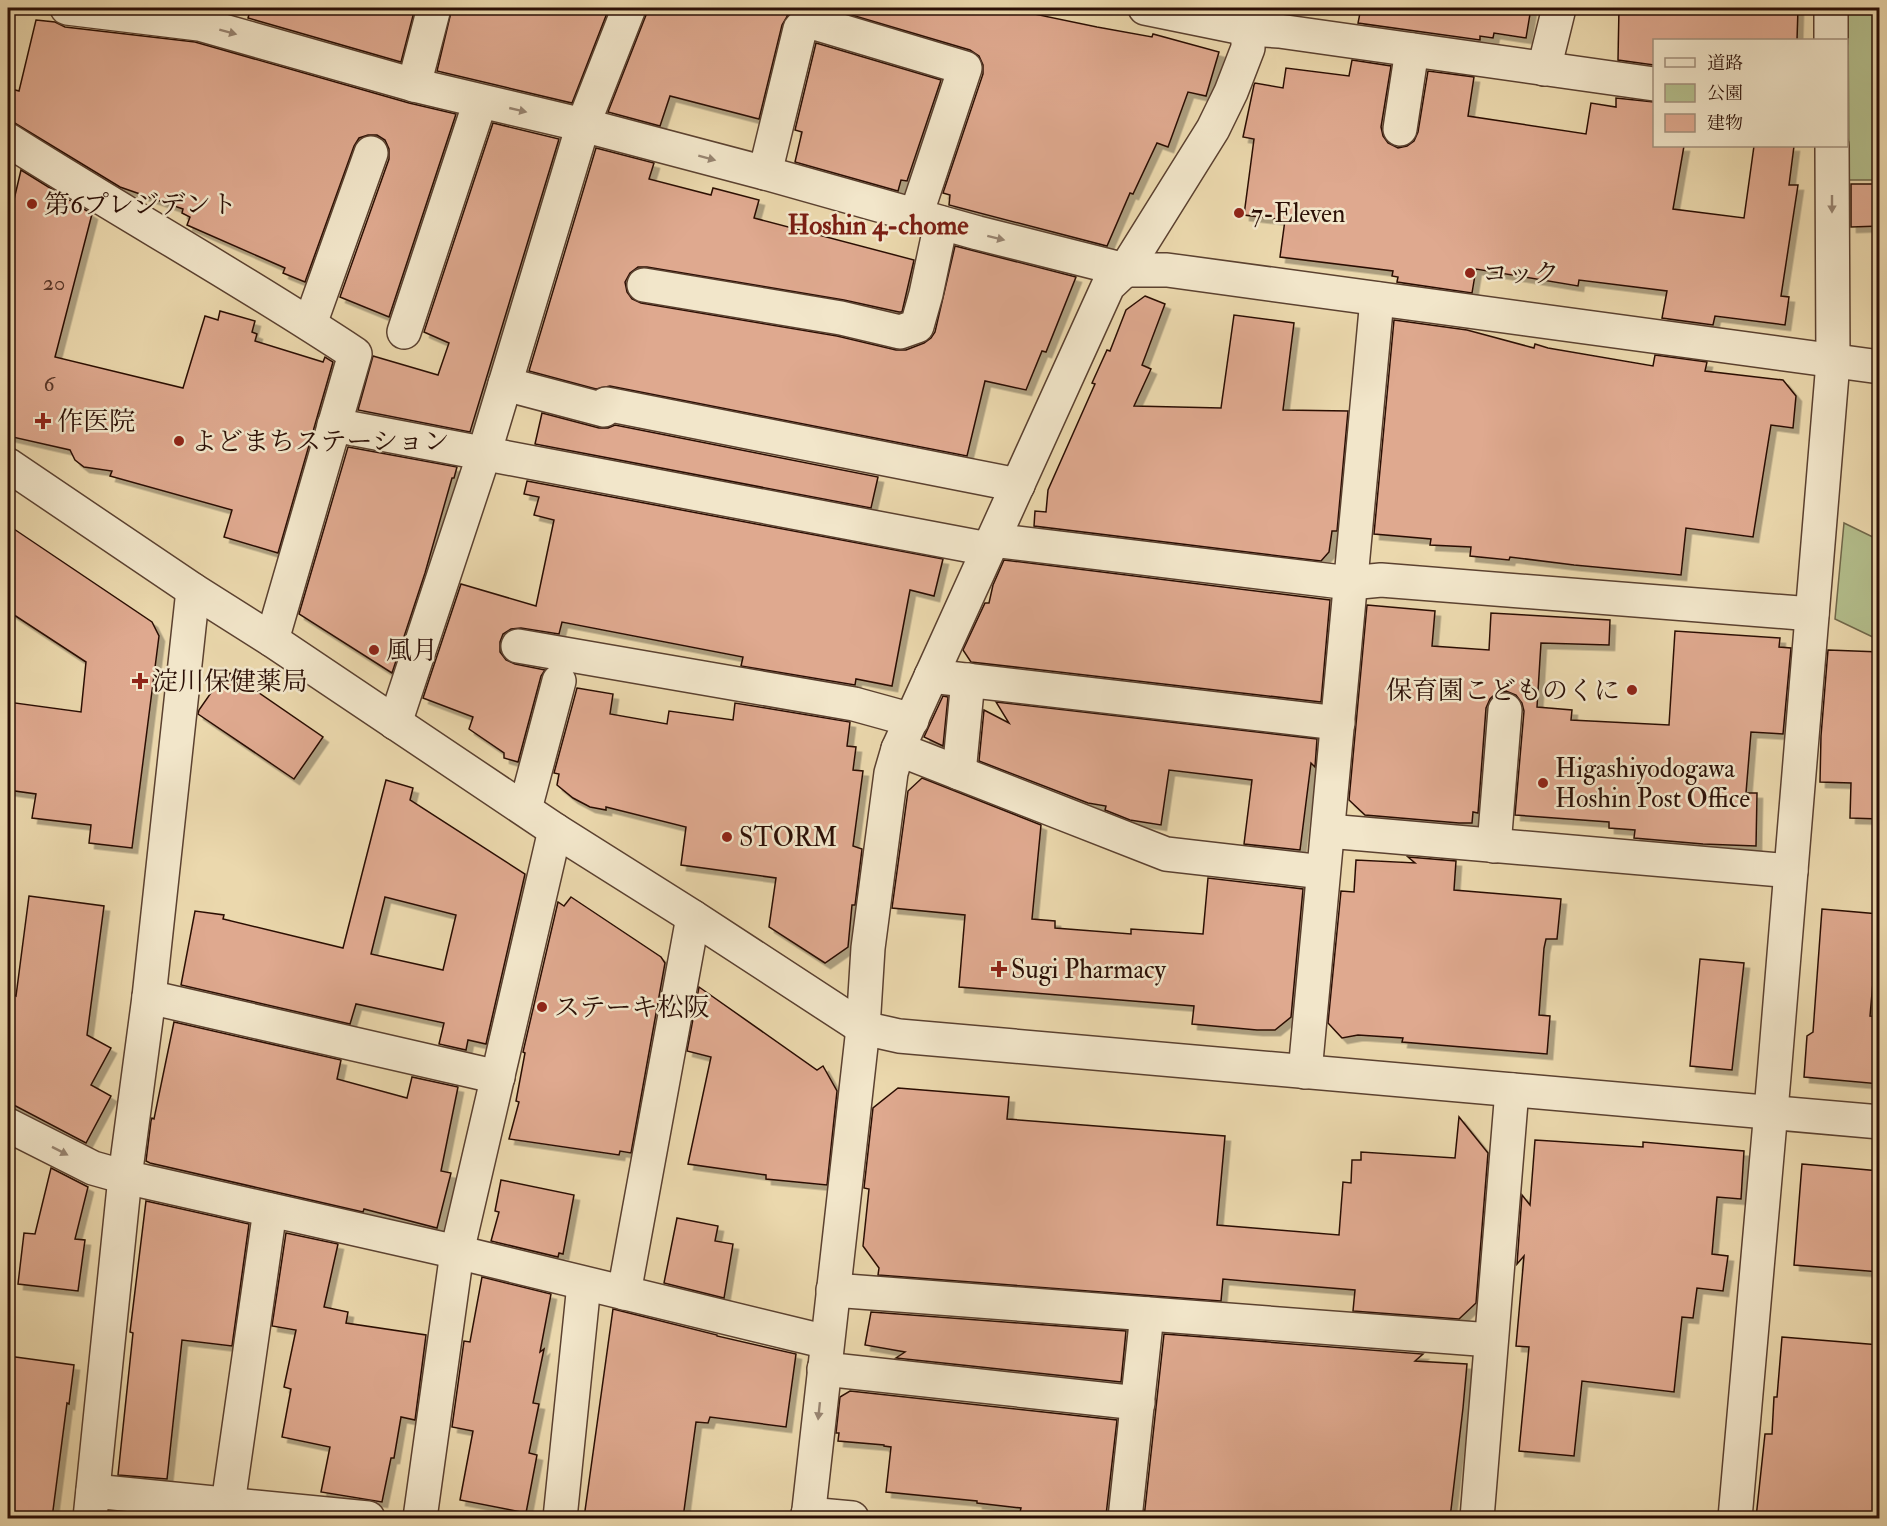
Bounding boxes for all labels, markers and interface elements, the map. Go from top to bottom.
one-way arrow [219,28,237,37]
legend [1653,39,1848,147]
text: 道路 [1707,52,1743,75]
text: 公園 [1707,82,1743,105]
one-way arrow [509,106,527,116]
text: 建物 [1707,112,1743,135]
one-way arrow [698,153,716,163]
place label: 第6プレジデント [44,189,237,221]
one-way arrow [1827,194,1837,213]
marker: 第6プレジデント [25,197,39,211]
place label: 7-Eleven [1251,198,1345,230]
marker: 7-Eleven [1232,206,1246,220]
district label: Hoshin 4-chome [787,209,969,242]
one-way arrow [987,233,1005,243]
place label: コック [1482,258,1559,290]
marker: コック [1463,266,1477,280]
house number: 20 [43,269,65,297]
house number: 6 [43,370,56,398]
place label: 作医院 [57,406,135,438]
marker: 作医院 [34,412,52,430]
place label: よどまちステーション [191,426,449,458]
marker: よどまちステーション [172,434,186,448]
place label: 風月 [386,635,438,667]
marker: 風月 [367,643,381,657]
place label: 淀川保健薬局 [152,666,308,698]
marker: 淀川保健薬局 [133,674,147,688]
place label: 保育園こどものくに [1386,675,1620,707]
marker: 保育園こどものくに [1625,683,1639,697]
place label: Higashiyodogawa Hoshin Post Office [1555,753,1750,815]
marker: Higashiyodogawa Hoshin Post Office [1536,776,1550,790]
place label: STORM [739,822,837,854]
marker: STORM [720,830,734,844]
place label: Sugi Pharmacy [1011,954,1167,986]
marker: Sugi Pharmacy [992,962,1006,976]
place label: ステーキ松阪 [554,992,709,1024]
marker: ステーキ松阪 [535,1000,549,1014]
one-way arrow [51,1147,68,1156]
one-way arrow [814,1402,824,1421]

